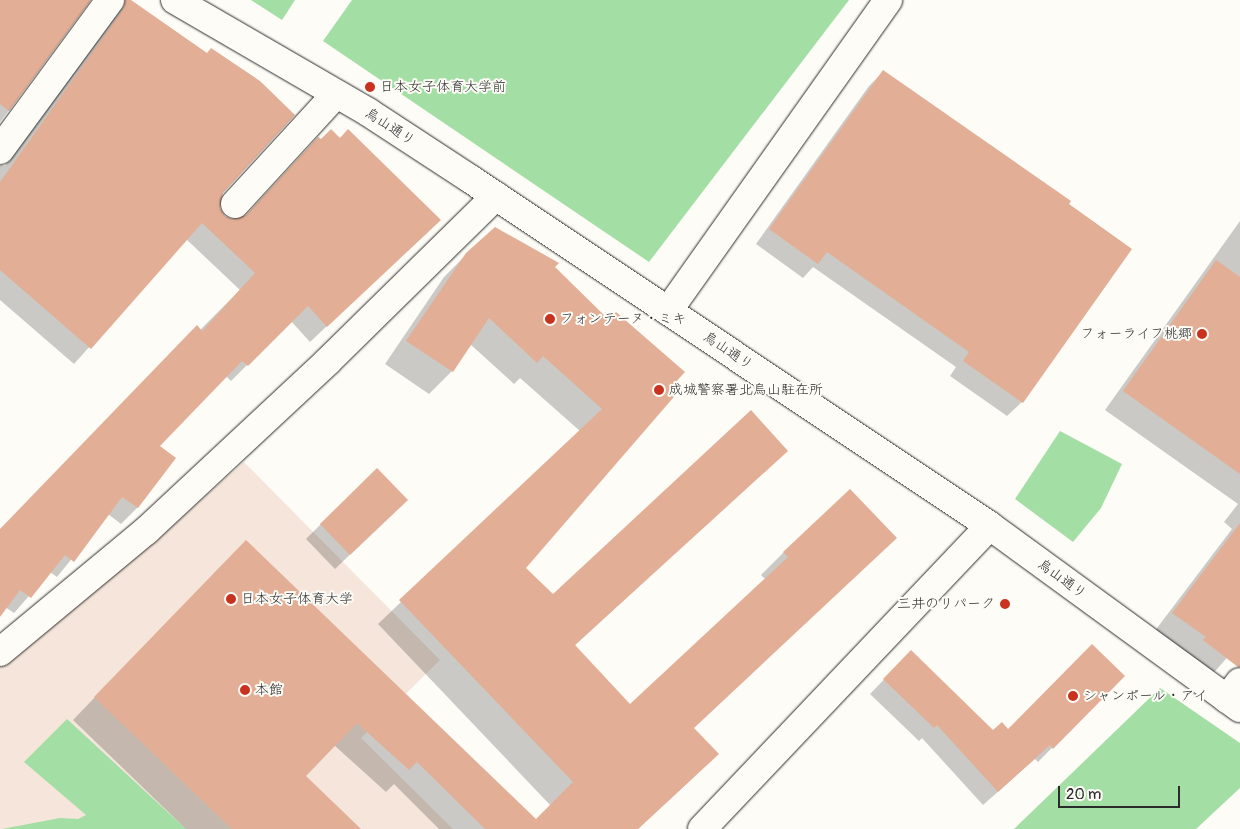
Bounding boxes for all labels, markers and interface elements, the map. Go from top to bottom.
place label: 日本女子体育大学前 [380,79,506,95]
marker: 日本女子体育大学前 [364,81,376,93]
street label: 烏山通り [362,105,418,149]
place label: フォンテーヌ・ミキ [560,311,686,327]
marker: フォンテーヌ・ミキ [544,313,556,325]
place label: フォーライフ桃郷 [1080,326,1192,342]
street label: 烏山通り [700,328,756,374]
marker: フォーライフ桃郷 [1196,328,1208,340]
place label: 成城警察署北烏山駐在所 [669,382,823,398]
marker: 成城警察署北烏山駐在所 [653,384,665,396]
street label: 烏山通り [1034,556,1090,602]
place label: 日本女子体育大学 [241,591,353,607]
marker: 日本女子体育大学 [225,593,237,605]
place label: 三井のリパーク [897,596,995,612]
marker: 三井のリパーク [999,598,1011,610]
place label: 本館 [255,682,283,698]
marker: 本館 [239,684,251,696]
place label: シャンポール・アイ [1083,688,1209,704]
marker: シャンポール・アイ [1067,690,1079,702]
scale bar [1060,776,1182,808]
text: 20 m [1066,785,1101,804]

